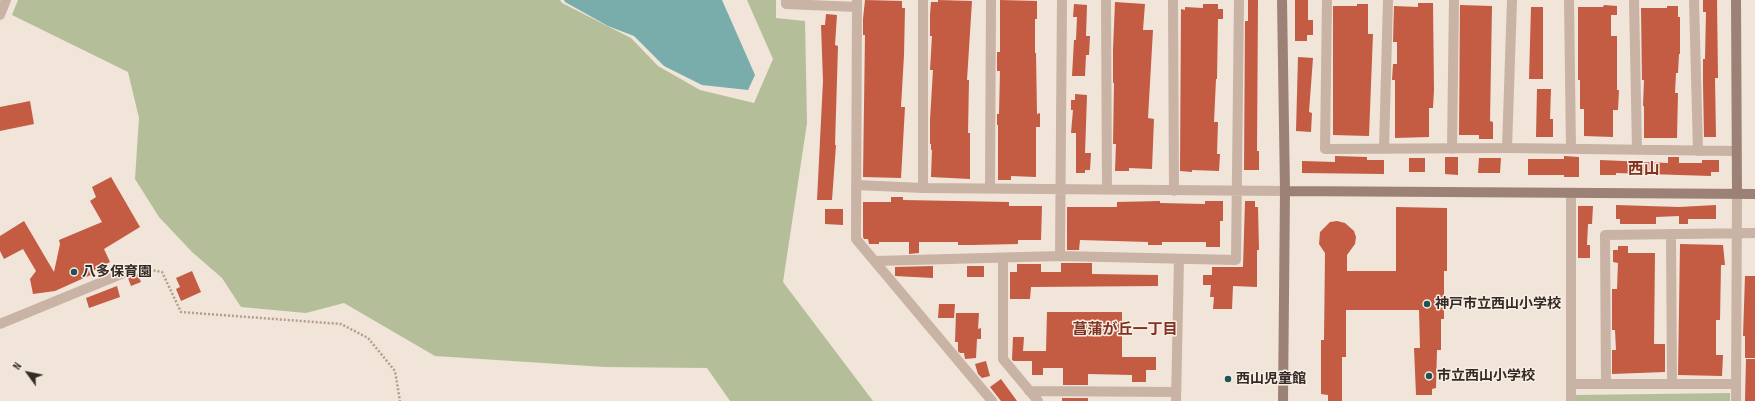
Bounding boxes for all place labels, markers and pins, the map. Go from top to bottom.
place label: 八多保育園 [82,264,152,280]
marker: 八多保育園 [69,267,79,277]
place label: 神戸市立西山小学校 [1435,296,1561,312]
marker: 神戸市立西山小学校 [1422,299,1432,309]
place label: 市立西山小学校 [1437,368,1535,384]
place label: 西山児童館 [1236,371,1306,387]
marker: 市立西山小学校 [1424,371,1434,381]
marker: 西山児童館 [1223,374,1233,384]

